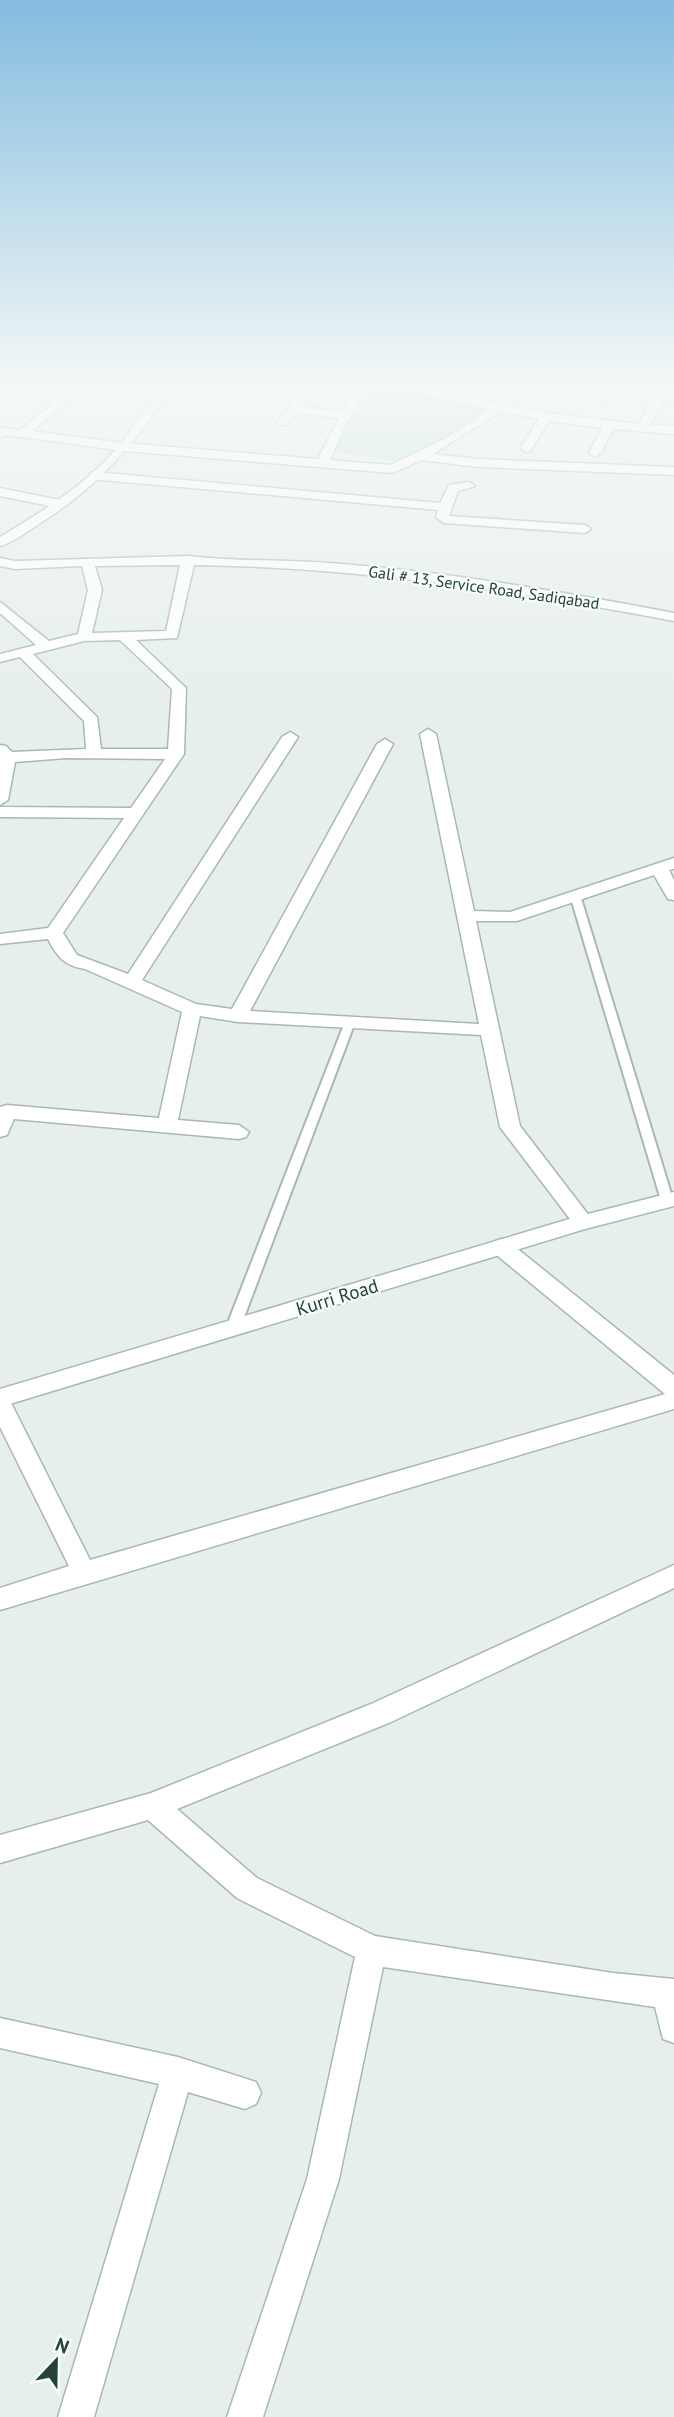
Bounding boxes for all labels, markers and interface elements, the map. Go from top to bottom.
street label: Gali # 13, Service Road, Sadiqabad [367,561,601,613]
street label: Kurri Road [293,1273,381,1321]
north arrow [21,2326,91,2396]
text: N [52,2332,73,2359]

